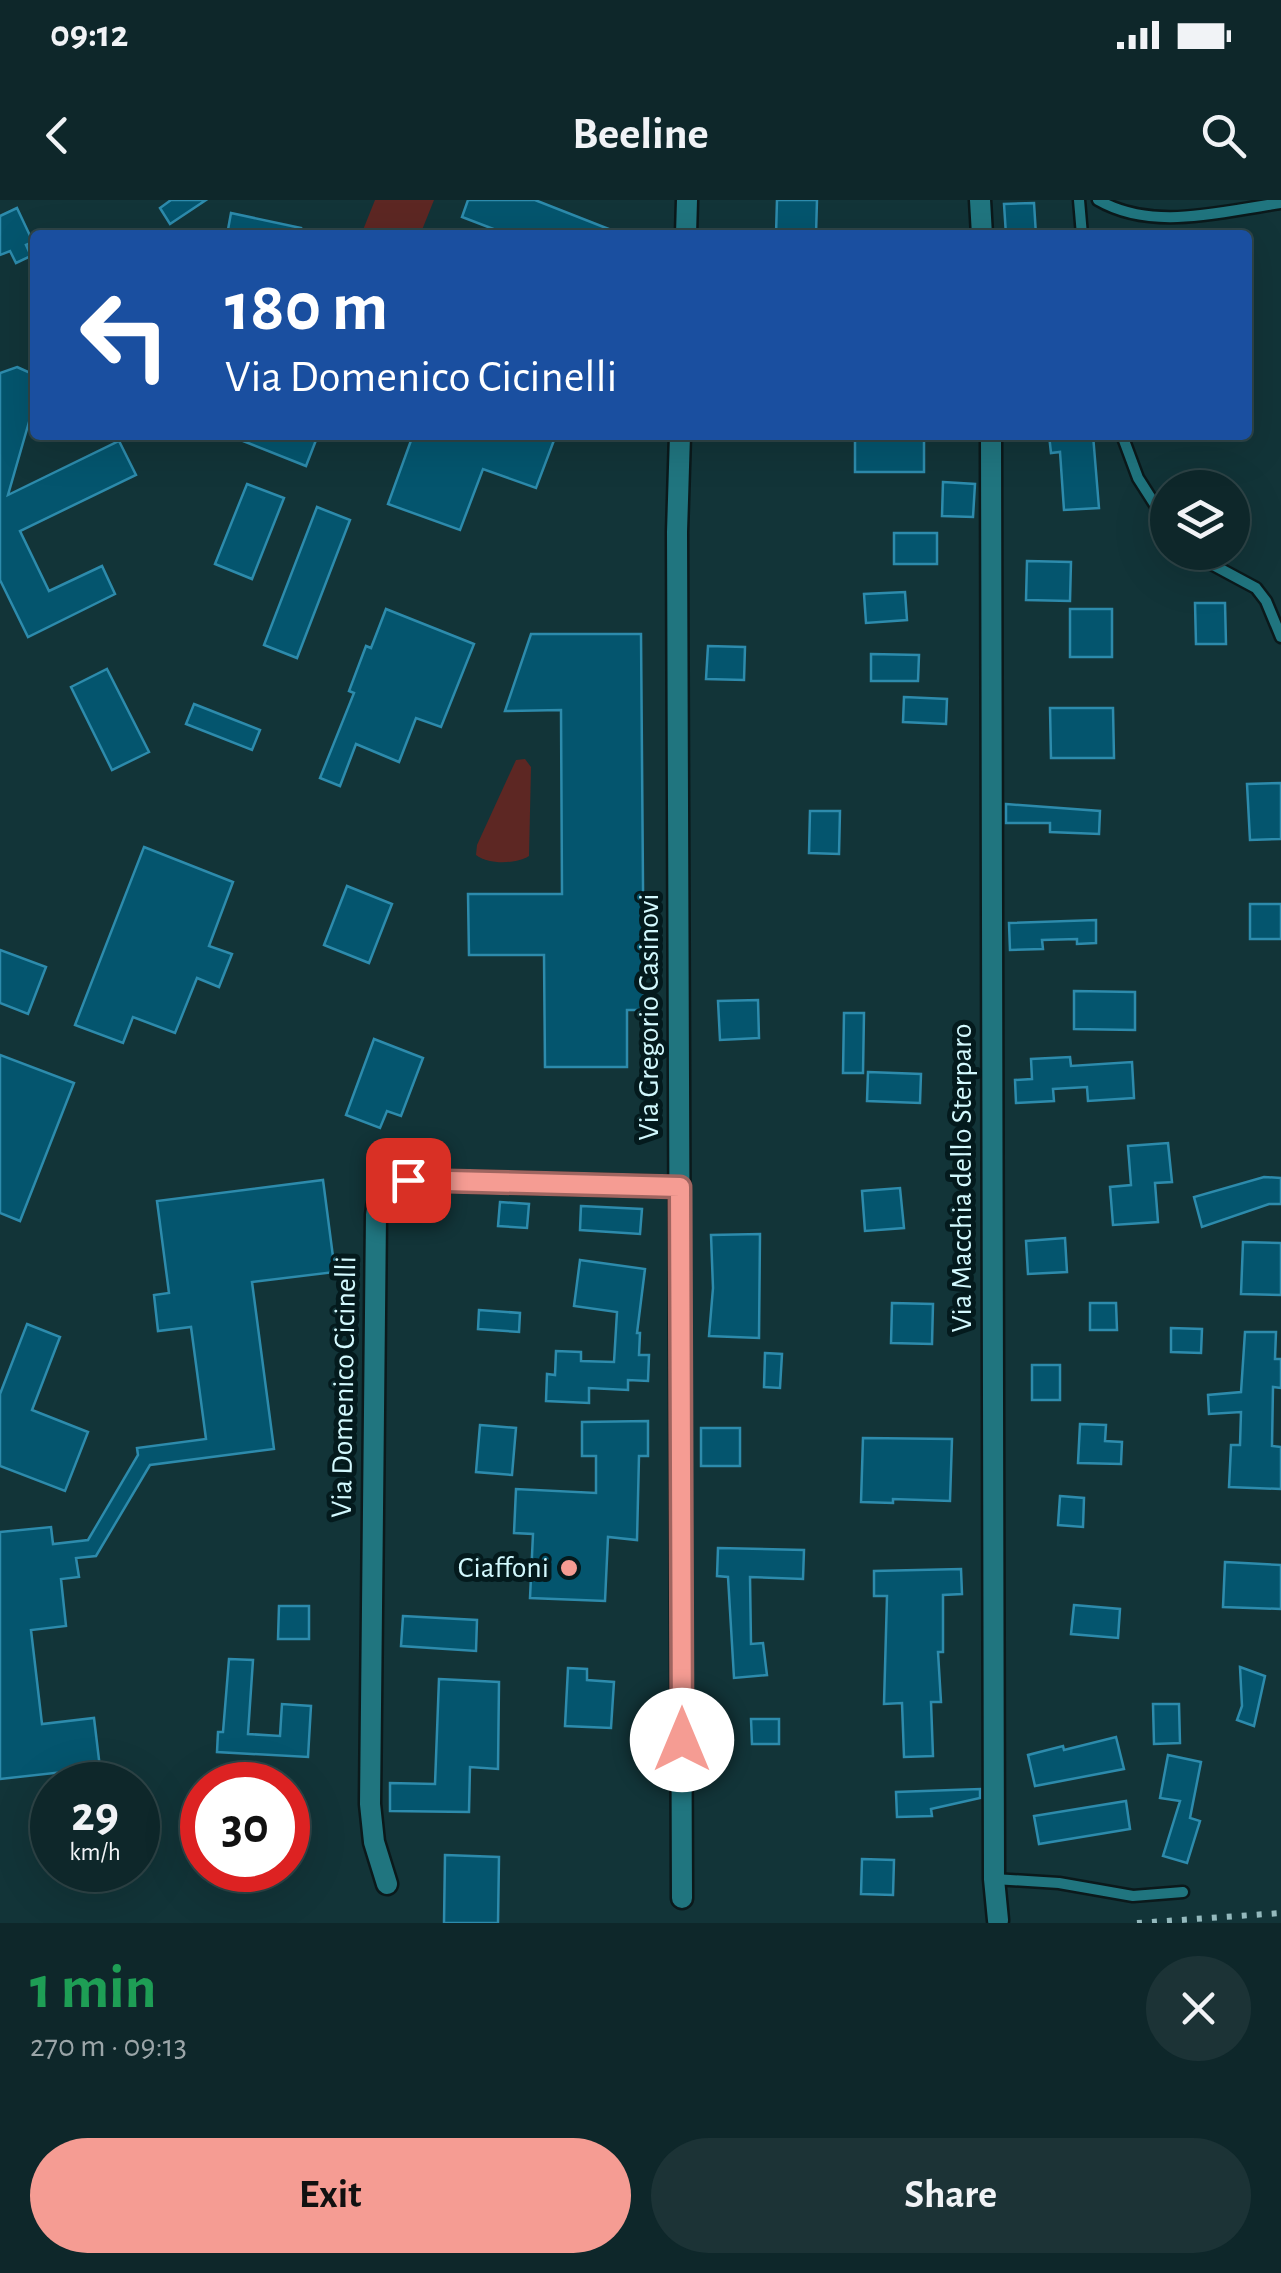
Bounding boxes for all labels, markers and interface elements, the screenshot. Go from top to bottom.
text: 09:12 [50,16,128,54]
icon: back [30,108,85,163]
icon: search [1196,108,1251,163]
text: Beeline [572,112,709,157]
icon: left [60,270,190,400]
text: 180 m [225,273,388,343]
text: Via Domenico Cicinelli [225,355,618,400]
map controls [1150,470,1250,570]
button: layers [1150,470,1250,570]
street label: Via Gregorio Casinovi [634,894,664,1140]
street label: Via Macchia dello Sterparo [947,1024,977,1332]
pin [366,1138,451,1223]
icon: arrive [381,1153,436,1208]
street label: Via Domenico Cicinelli [327,1256,361,1518]
place label: Ciaffoni [458,1553,549,1583]
marker: Ciaffoni [558,1557,580,1579]
position arrow [630,1688,734,1792]
speed limit sign: 30 [180,1762,310,1892]
text: 29 [71,1790,119,1840]
text: km/h [69,1840,121,1865]
button: close [1146,1956,1251,2061]
text: 1 min [30,1959,156,2019]
text: 270 m · 09:13 [30,2030,187,2062]
button: Exit [30,2138,631,2253]
button: Share [651,2138,1251,2253]

